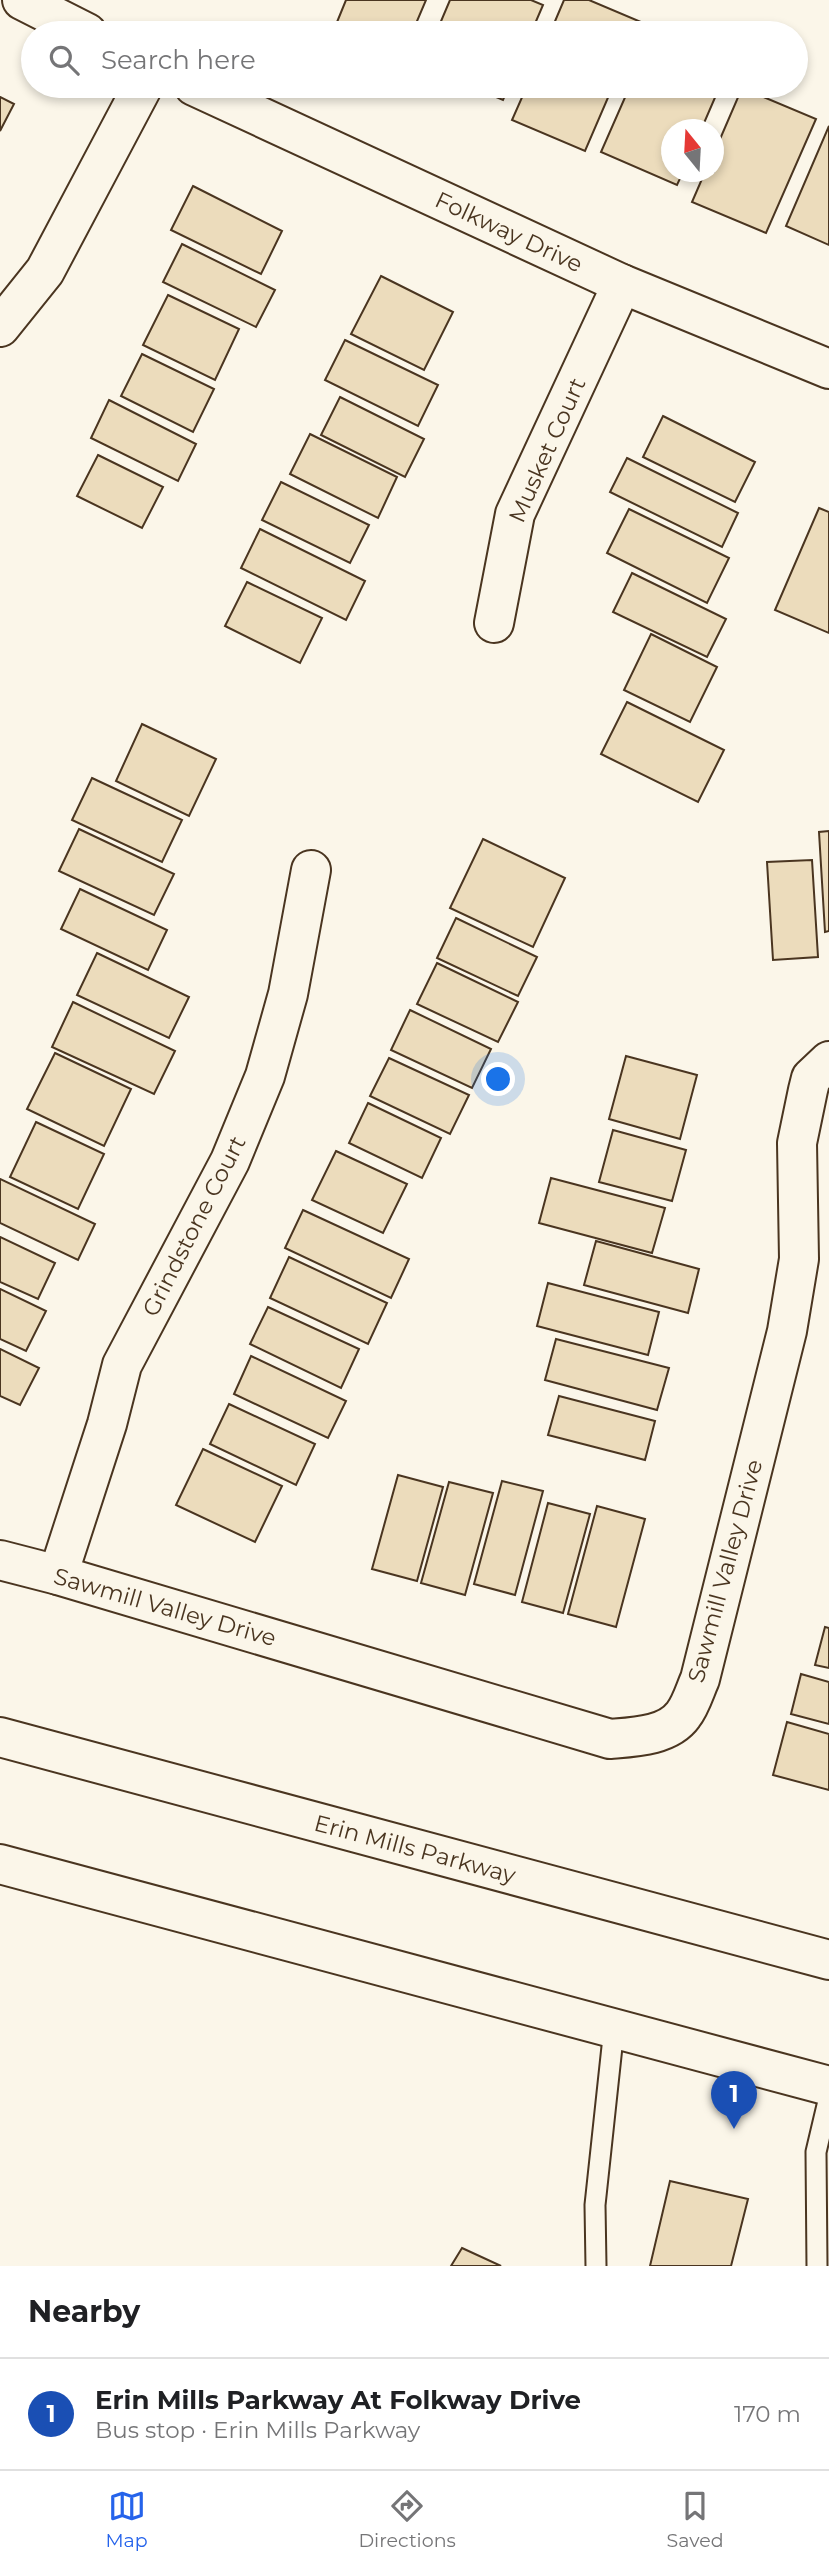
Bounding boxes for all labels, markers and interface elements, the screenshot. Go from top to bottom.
search box [21,21,808,98]
icon: search [45,41,83,79]
text: Search here [101,44,256,76]
north arrow [661,119,724,182]
street label: Folkway Drive [431,186,587,278]
street label: Musket Court [503,373,591,527]
your location [481,1062,515,1096]
street label: Grindstone Court [136,1131,252,1321]
street label: Sawmill Valley Drive [682,1456,768,1686]
street label: Sawmill Valley Drive [51,1562,279,1652]
street label: Erin Mills Parkway [311,1809,519,1889]
pin: 1 [711,2071,757,2129]
text: Nearby [28,2293,140,2330]
text: Erin Mills Parkway At Folkway Drive [95,2384,581,2416]
text: 1 [46,2400,56,2428]
text: 170 m [734,2400,801,2428]
text: Bus stop · Erin Mills Parkway [95,2416,420,2444]
tab: Map [105,2487,148,2552]
tab: Directions [358,2487,456,2552]
tab: Saved [667,2487,724,2552]

